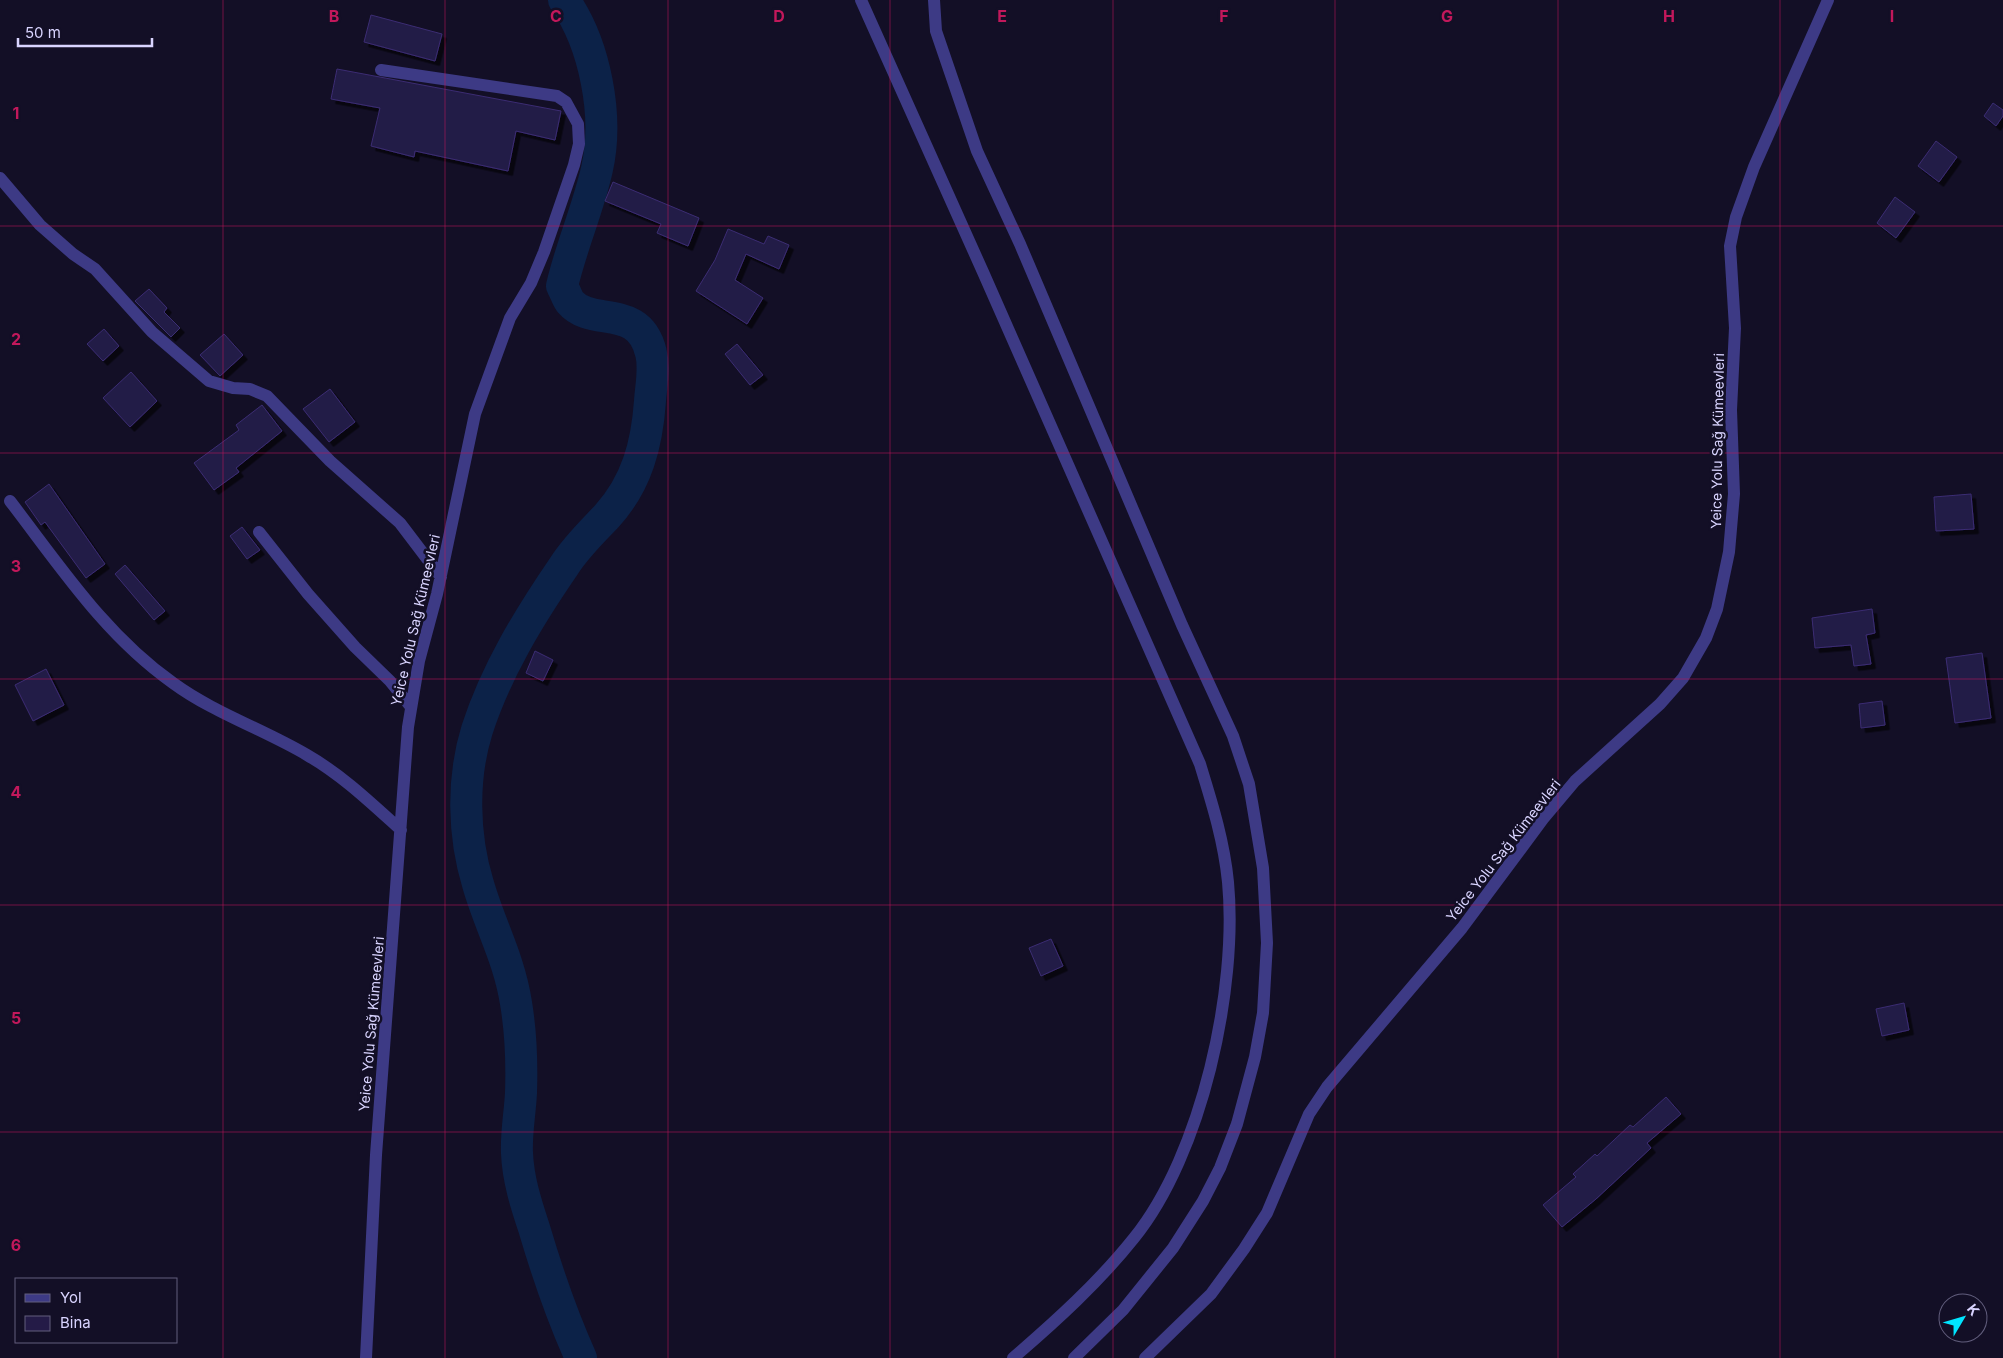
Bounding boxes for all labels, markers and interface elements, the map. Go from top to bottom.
text: B [329,6,339,26]
text: C [550,6,562,26]
text: D [773,6,785,26]
text: E [997,6,1007,26]
text: F [1219,6,1229,26]
text: G [1441,6,1453,26]
text: H [1663,6,1675,26]
text: I [1890,6,1894,26]
scale bar [18,15,151,47]
text: 50 m [25,23,61,42]
text: 1 [13,103,19,123]
text: 2 [11,329,21,349]
street label: Yeice Yolu Sağ Kümeevleri [1707,353,1727,529]
street label: Yeice Yolu Sağ Kümeevleri [387,532,443,708]
text: 3 [11,556,21,576]
street label: Yeice Yolu Sağ Kümeevleri [1442,776,1564,924]
text: 4 [11,782,22,802]
street label: Yeice Yolu Sağ Kümeevleri [355,936,387,1112]
text: 5 [11,1008,21,1028]
text: 6 [11,1235,21,1255]
legend [15,1278,178,1343]
text: Yol [60,1288,82,1307]
north arrow [1938,1293,1988,1343]
text: K [1964,1300,1983,1319]
text: Bina [60,1313,91,1332]

